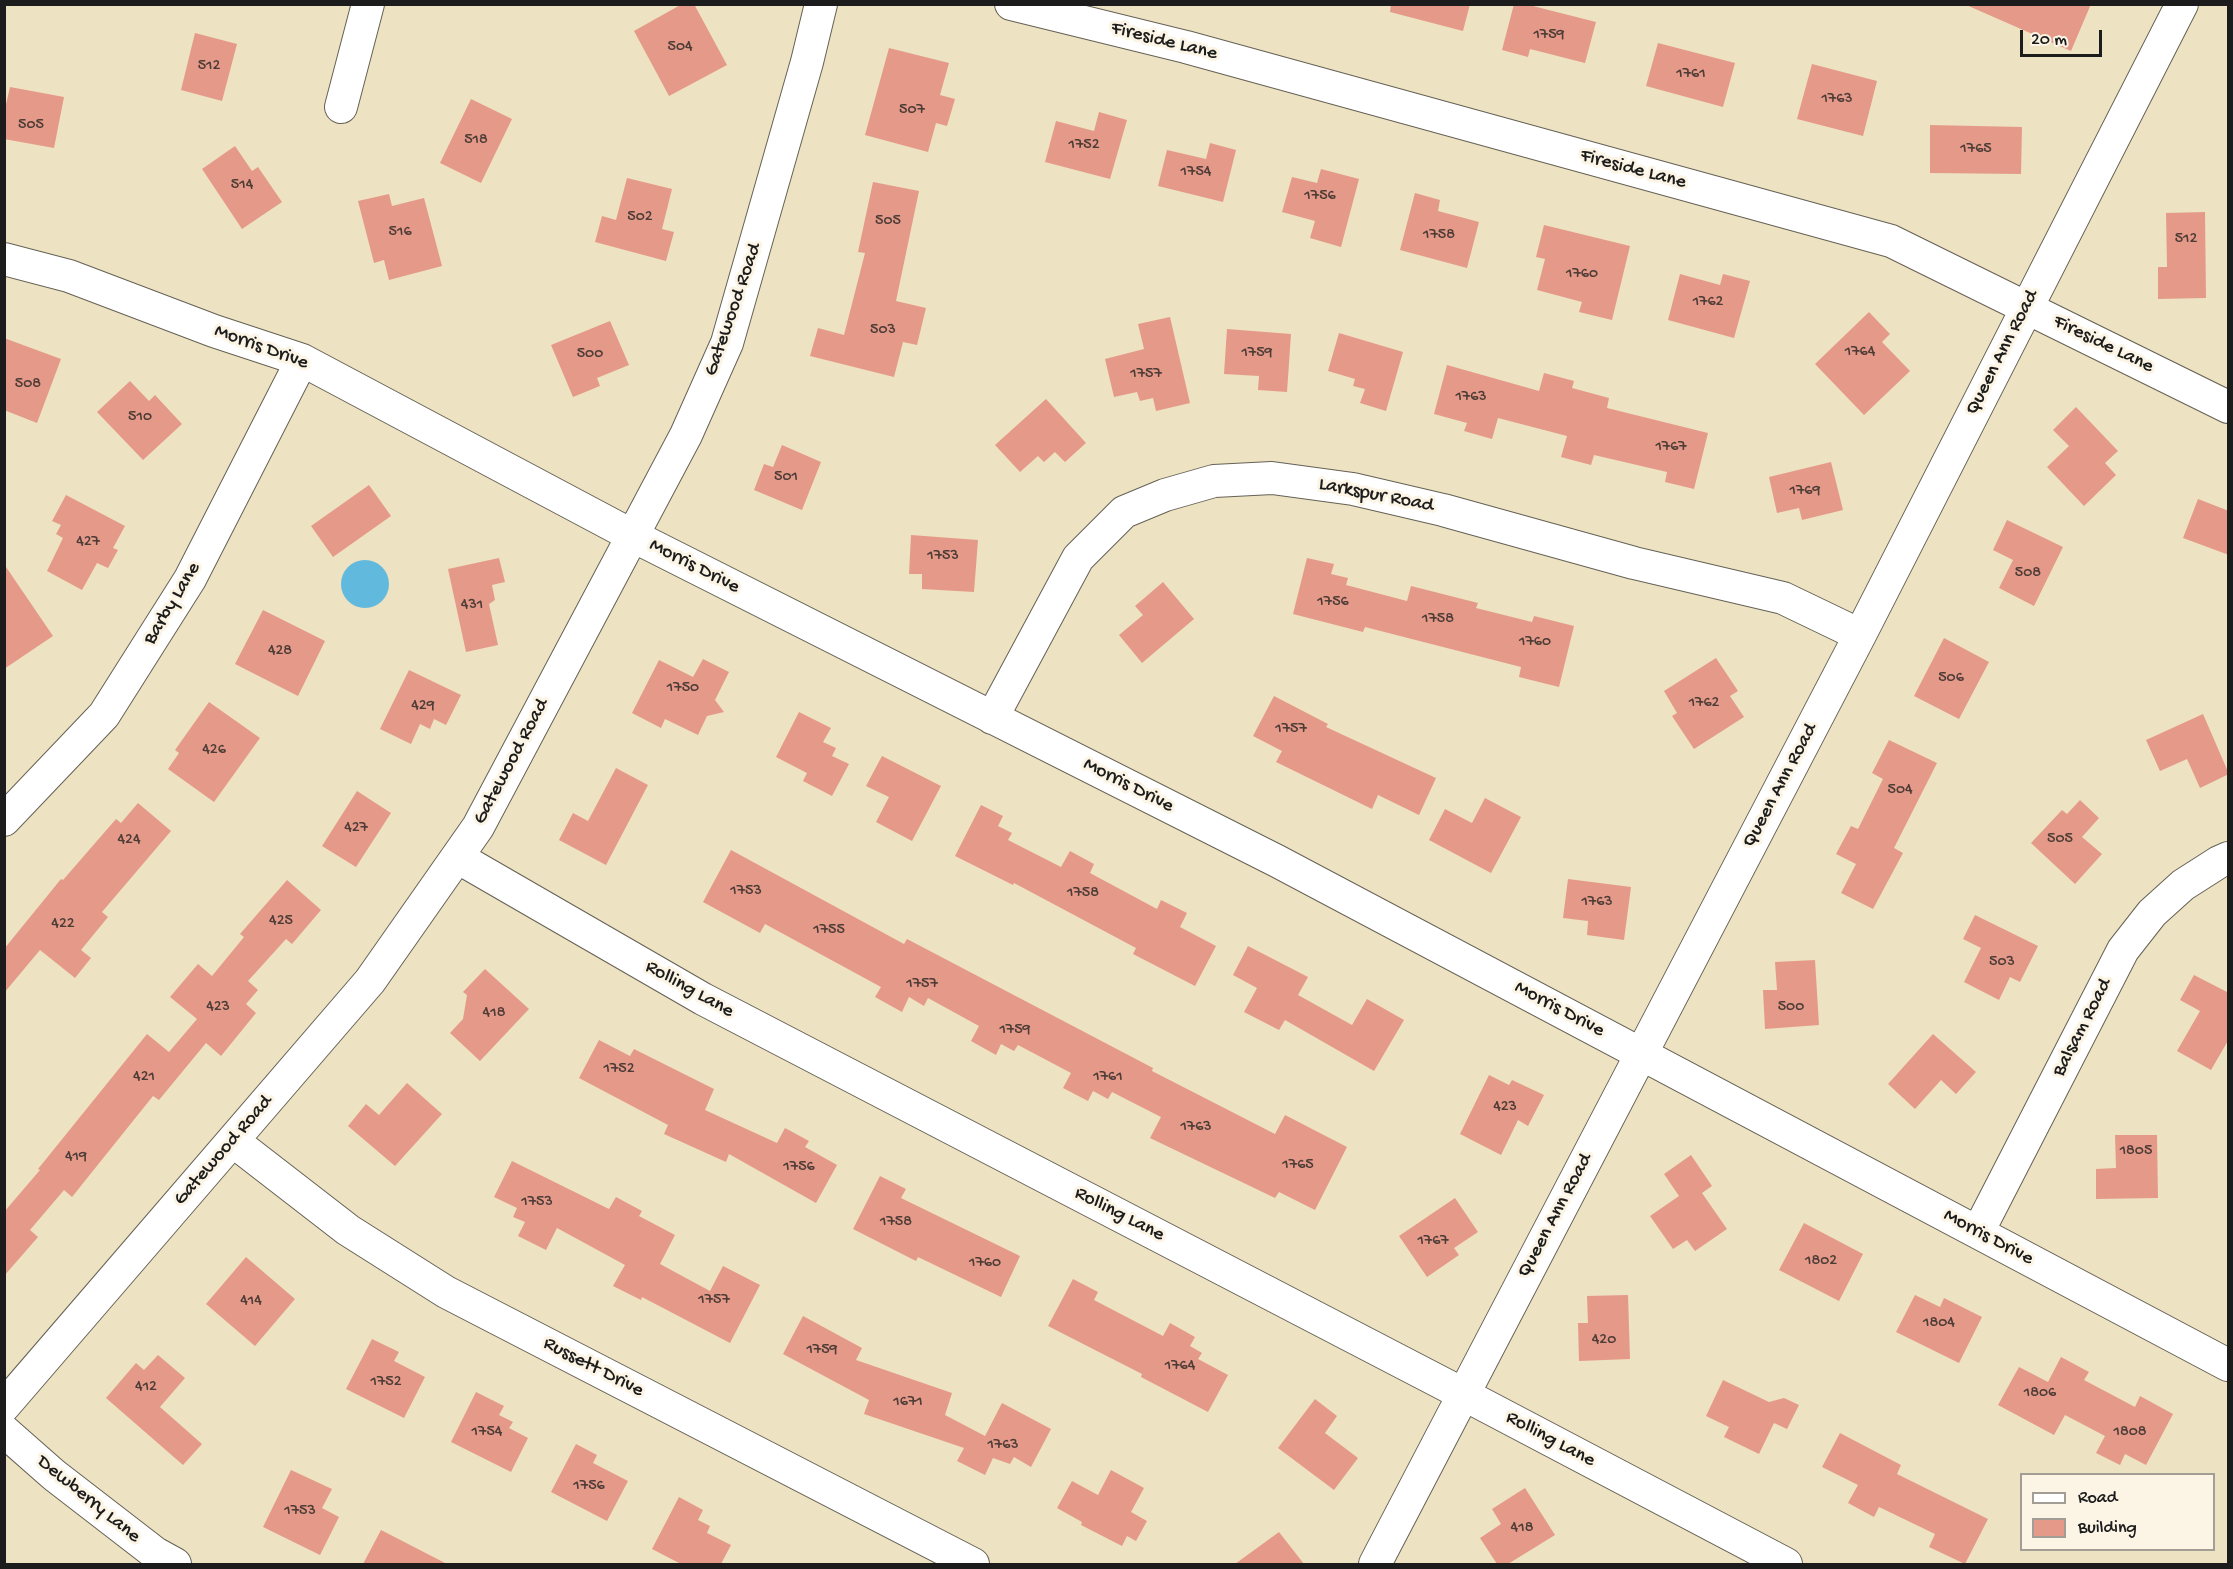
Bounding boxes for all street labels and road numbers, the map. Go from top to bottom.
street label: Fireside Lane [1108,17,1220,67]
street label: Fireside Lane [1577,144,1689,196]
street label: Gatewood Road [700,241,768,379]
street label: Queen Ann Road [1961,287,2045,419]
street label: Fireside Lane [2049,310,2157,380]
street label: Morris Drive [211,320,311,376]
street label: Larkspur Road [1317,473,1435,519]
street label: Morris Drive [645,534,743,600]
street label: Barby Lane [139,558,207,650]
street label: Gatewood Road [469,695,555,829]
street label: Queen Ann Road [1738,720,1824,852]
street label: Morris Drive [1079,753,1177,819]
street label: Rolling Lane [640,956,738,1024]
street label: Balsam Road [2048,975,2118,1081]
street label: Morris Drive [1510,976,1608,1044]
street label: Gatewood Road [169,1091,279,1211]
street label: Queen Ann Road [1513,1150,1599,1282]
street label: Rolling Lane [1070,1182,1168,1248]
street label: Morris Drive [1939,1204,2037,1272]
street label: Russett Drive [539,1332,647,1404]
street label: Rolling Lane [1501,1406,1599,1474]
street label: Dewberry Lane [31,1451,145,1549]

